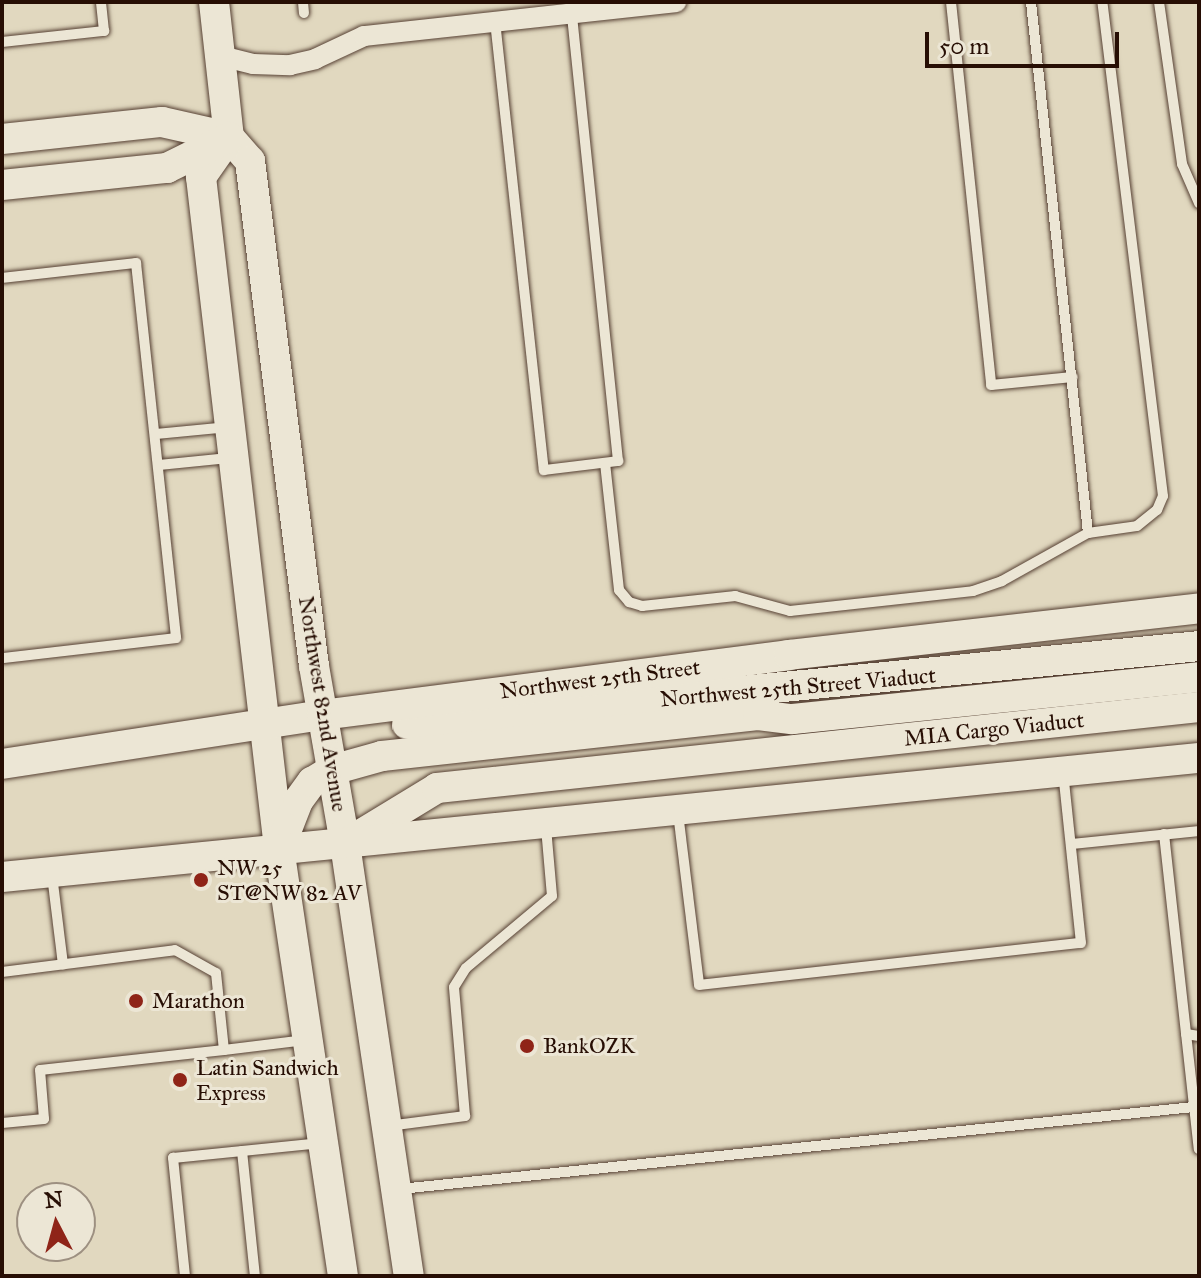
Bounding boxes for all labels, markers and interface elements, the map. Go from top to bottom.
scale bar [929,16,1123,66]
text: 50 m [939,31,989,61]
street label: Northwest 82nd Avenue [293,594,353,814]
street label: Northwest 25th Street [498,654,702,704]
street label: Northwest 25th Street Viaduct [659,662,937,712]
street label: MIA Cargo Viaduct [903,706,1085,752]
place label: NW 25 ST@NW 82 AV [217,854,362,906]
marker: NW 25 ST@NW 82 AV [192,871,210,889]
place label: Marathon [152,988,245,1014]
marker: Marathon [127,992,145,1010]
place label: BankOZK [543,1033,635,1059]
marker: BankOZK [518,1037,536,1055]
place label: Latin Sandwich Express [196,1054,339,1106]
marker: Latin Sandwich Express [171,1071,189,1089]
north arrow [16,1182,96,1262]
text: N [43,1185,64,1214]

